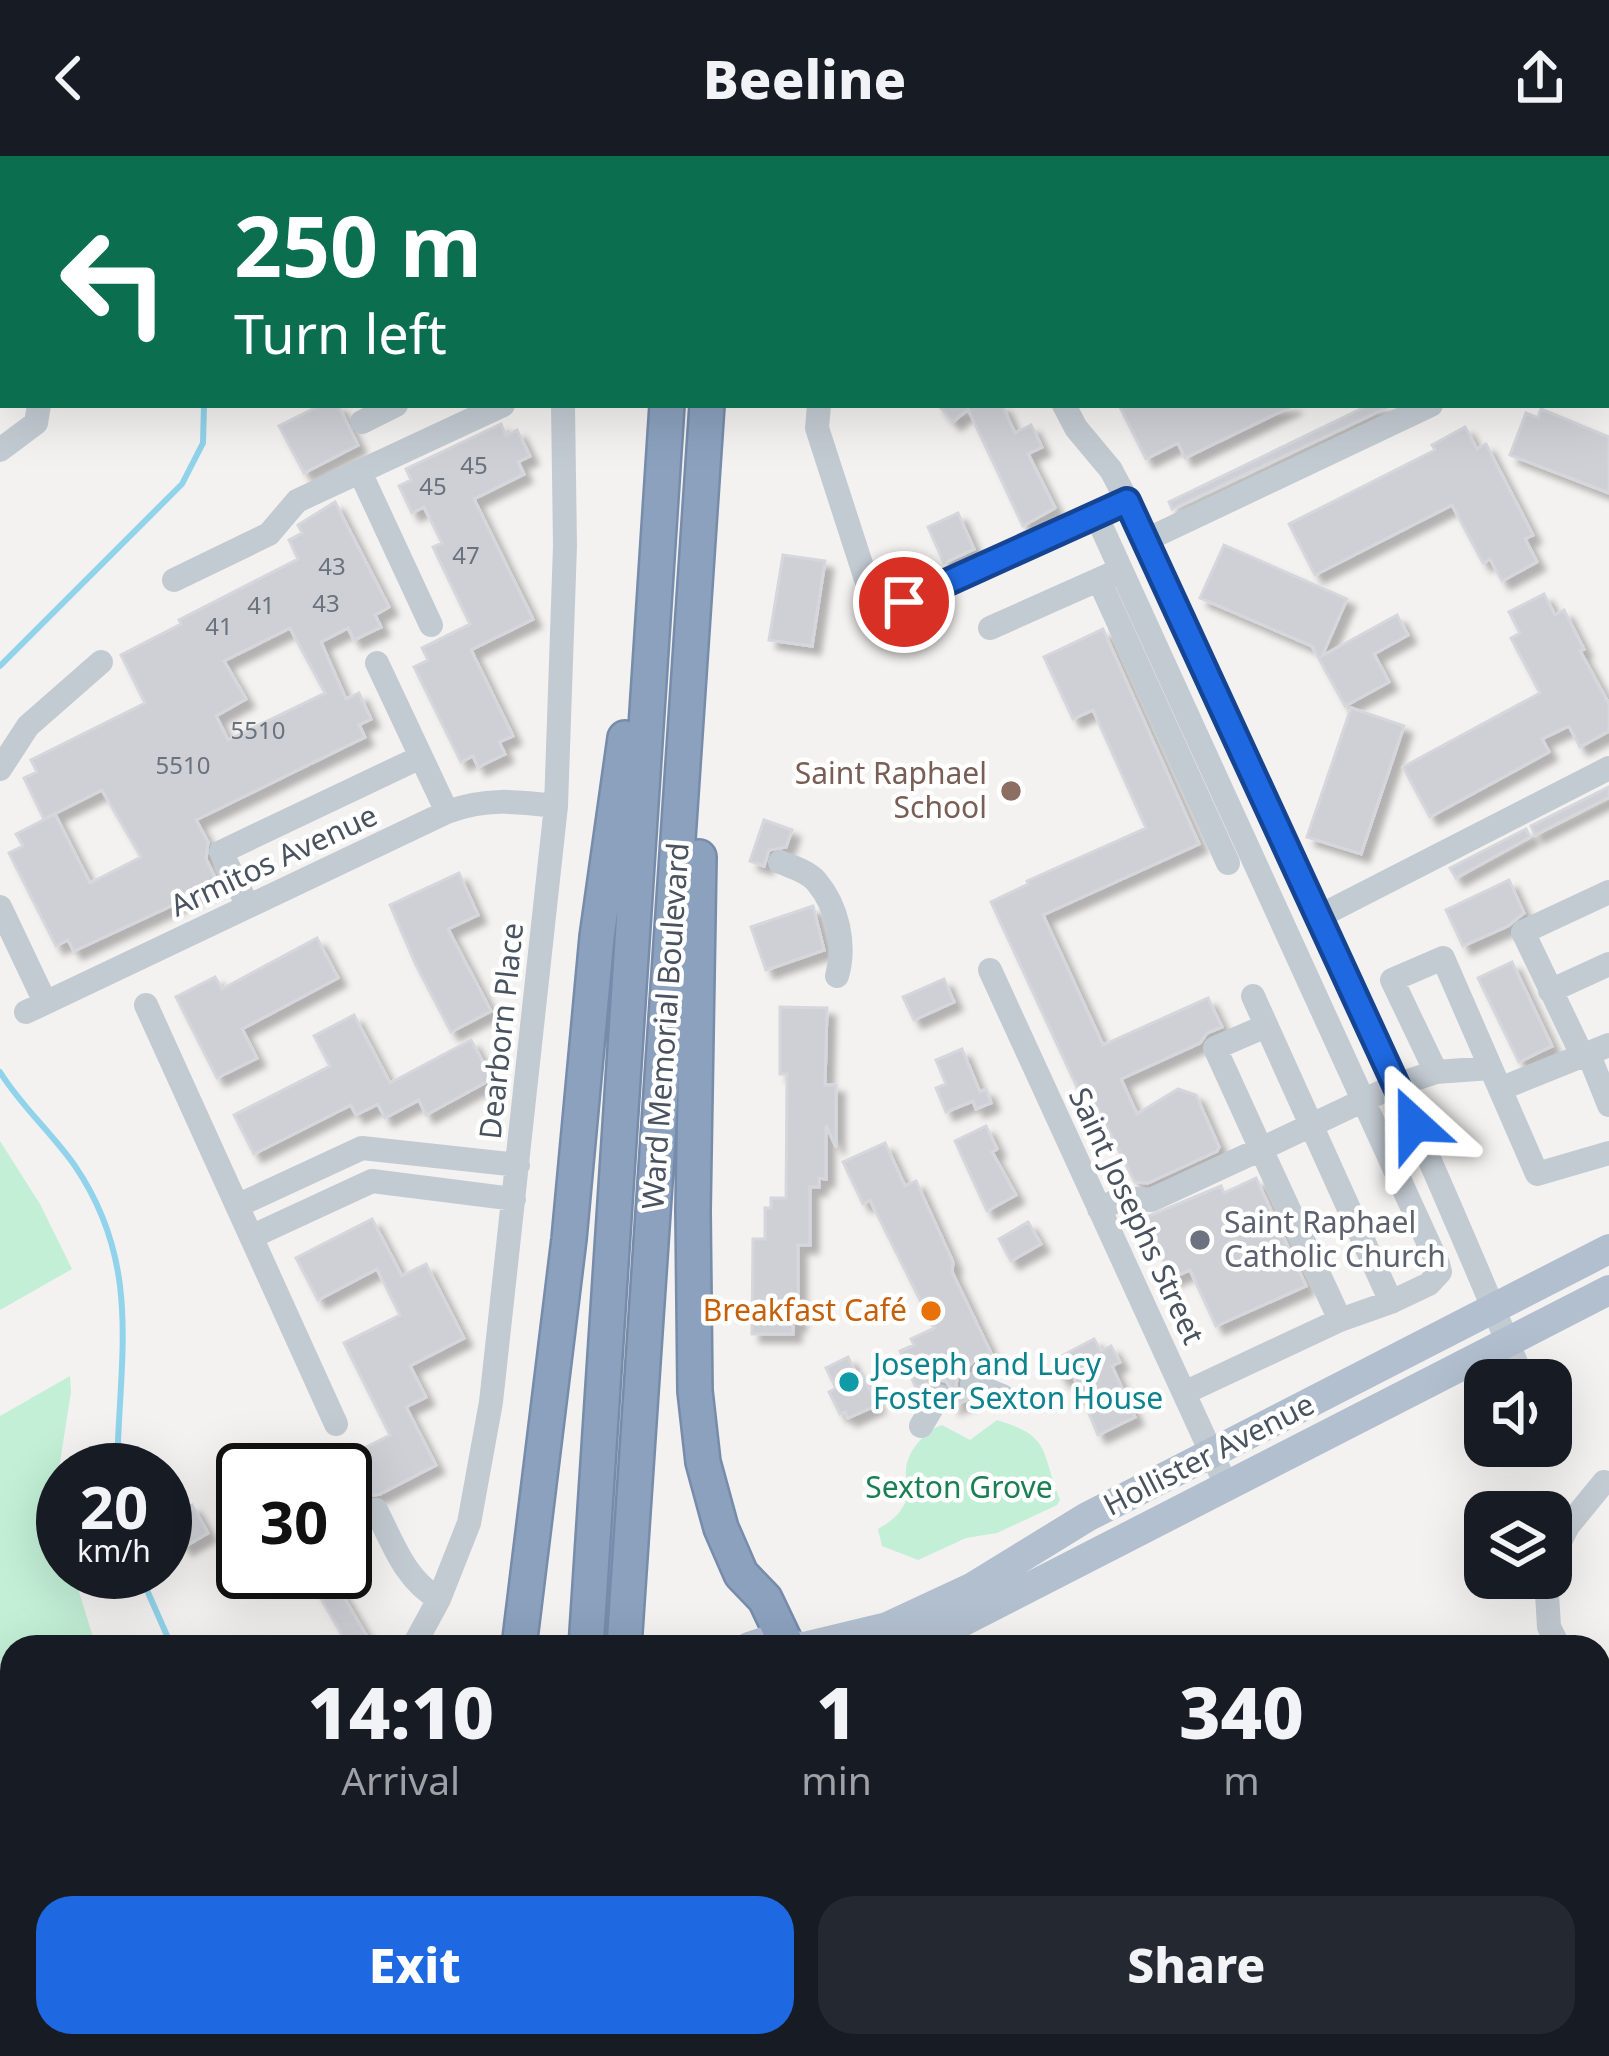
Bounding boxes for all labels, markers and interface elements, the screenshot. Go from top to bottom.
text: Beeline [703,41,906,115]
icon: back [36,45,102,111]
icon: share [1507,45,1573,111]
text: 250 m [234,187,482,302]
icon: left [36,204,192,360]
text: Turn left [234,296,447,370]
house number: 45 [460,448,488,481]
house number: 45 [419,469,447,502]
house number: 47 [452,538,480,571]
house number: 43 [318,549,346,582]
pin [853,551,955,653]
icon: arrive [871,569,937,635]
house number: 43 [312,586,340,619]
house number: 41 [247,588,275,621]
house number: 41 [205,609,233,642]
house number: 5510 [231,713,285,746]
house number: 5510 [156,748,210,781]
place label: Saint Raphael School [795,752,987,827]
marker: Saint Raphael School [998,778,1024,804]
street label: Armitos Avenue [163,794,383,926]
street label: Ward Memorial Boulevard [631,841,698,1211]
street label: Dearborn Place [469,921,532,1141]
position arrow [1351,1061,1477,1187]
street label: Saint Josephs Street [1060,1080,1215,1351]
place label: Saint Raphael Catholic Church [1224,1201,1446,1276]
marker: Saint Raphael Catholic Church [1187,1227,1213,1253]
place label: Breakfast Café [703,1289,907,1330]
marker: Breakfast Café [918,1298,944,1324]
place label: Joseph and Lucy Foster Sexton House [870,1343,1163,1418]
map controls [1464,1359,1572,1599]
button: sound [1464,1359,1572,1467]
marker: Joseph and Lucy Foster Sexton House [836,1369,862,1395]
street label: Hollister Avenue [1096,1383,1321,1524]
speed limit sign: 30 [216,1443,372,1599]
text: 20 [80,1465,148,1547]
park label: Sexton Grove [865,1466,1053,1507]
button: layers [1464,1491,1572,1599]
text: km/h [77,1530,151,1571]
text: 14:10 [307,1662,494,1760]
text: 1 [816,1662,857,1760]
text: 340 [1179,1662,1304,1760]
text: Arrival [341,1753,460,1806]
text: min [801,1753,872,1806]
text: m [1223,1753,1260,1806]
button: Exit [36,1896,794,2034]
button: Share [818,1896,1575,2034]

